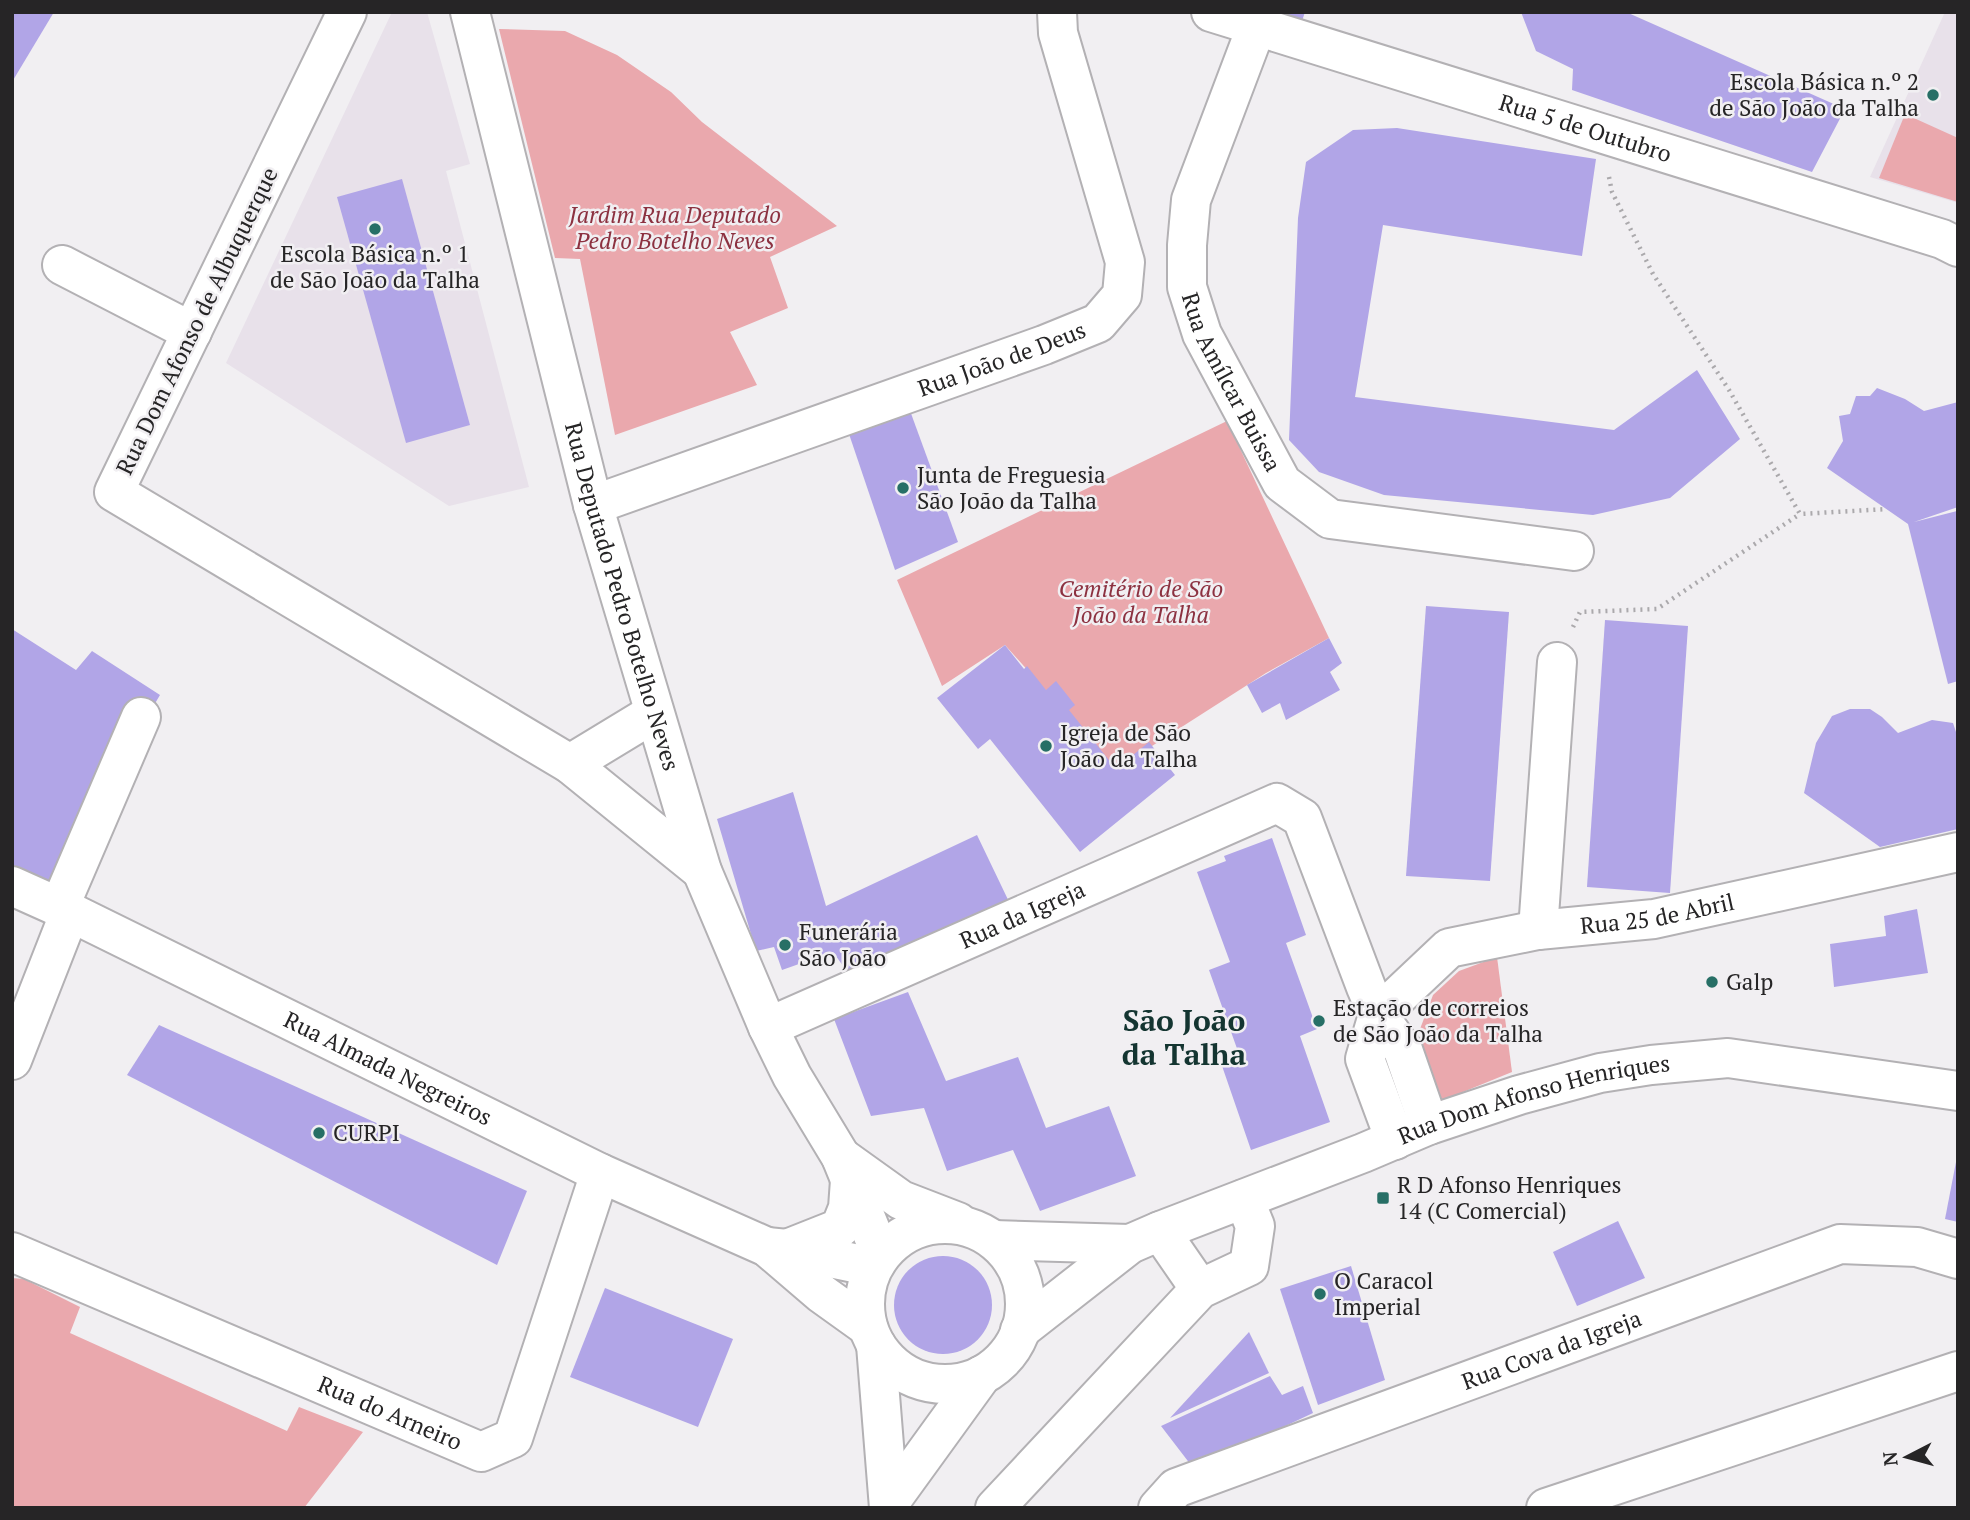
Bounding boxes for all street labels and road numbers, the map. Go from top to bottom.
street label: Rua 5 de Outubro [1495,86,1676,169]
street label: Rua Dom Afonso de Albuquerque [108,162,285,480]
street label: Rua Amílcar Buissa [1175,288,1289,477]
street label: Rua João de Deus [913,314,1090,404]
street label: Rua Deputado Pedro Botelho Neves [558,419,687,774]
street label: Rua da Igreja [955,873,1090,956]
street label: Rua 25 de Abril [1579,886,1737,941]
street label: Rua Almada Negreiros [279,1004,497,1132]
street label: Rua Dom Afonso Henriques [1393,1047,1671,1152]
street label: Rua Cova da Igreja [1457,1302,1646,1397]
street label: Rua do Arneiro [313,1368,467,1457]

